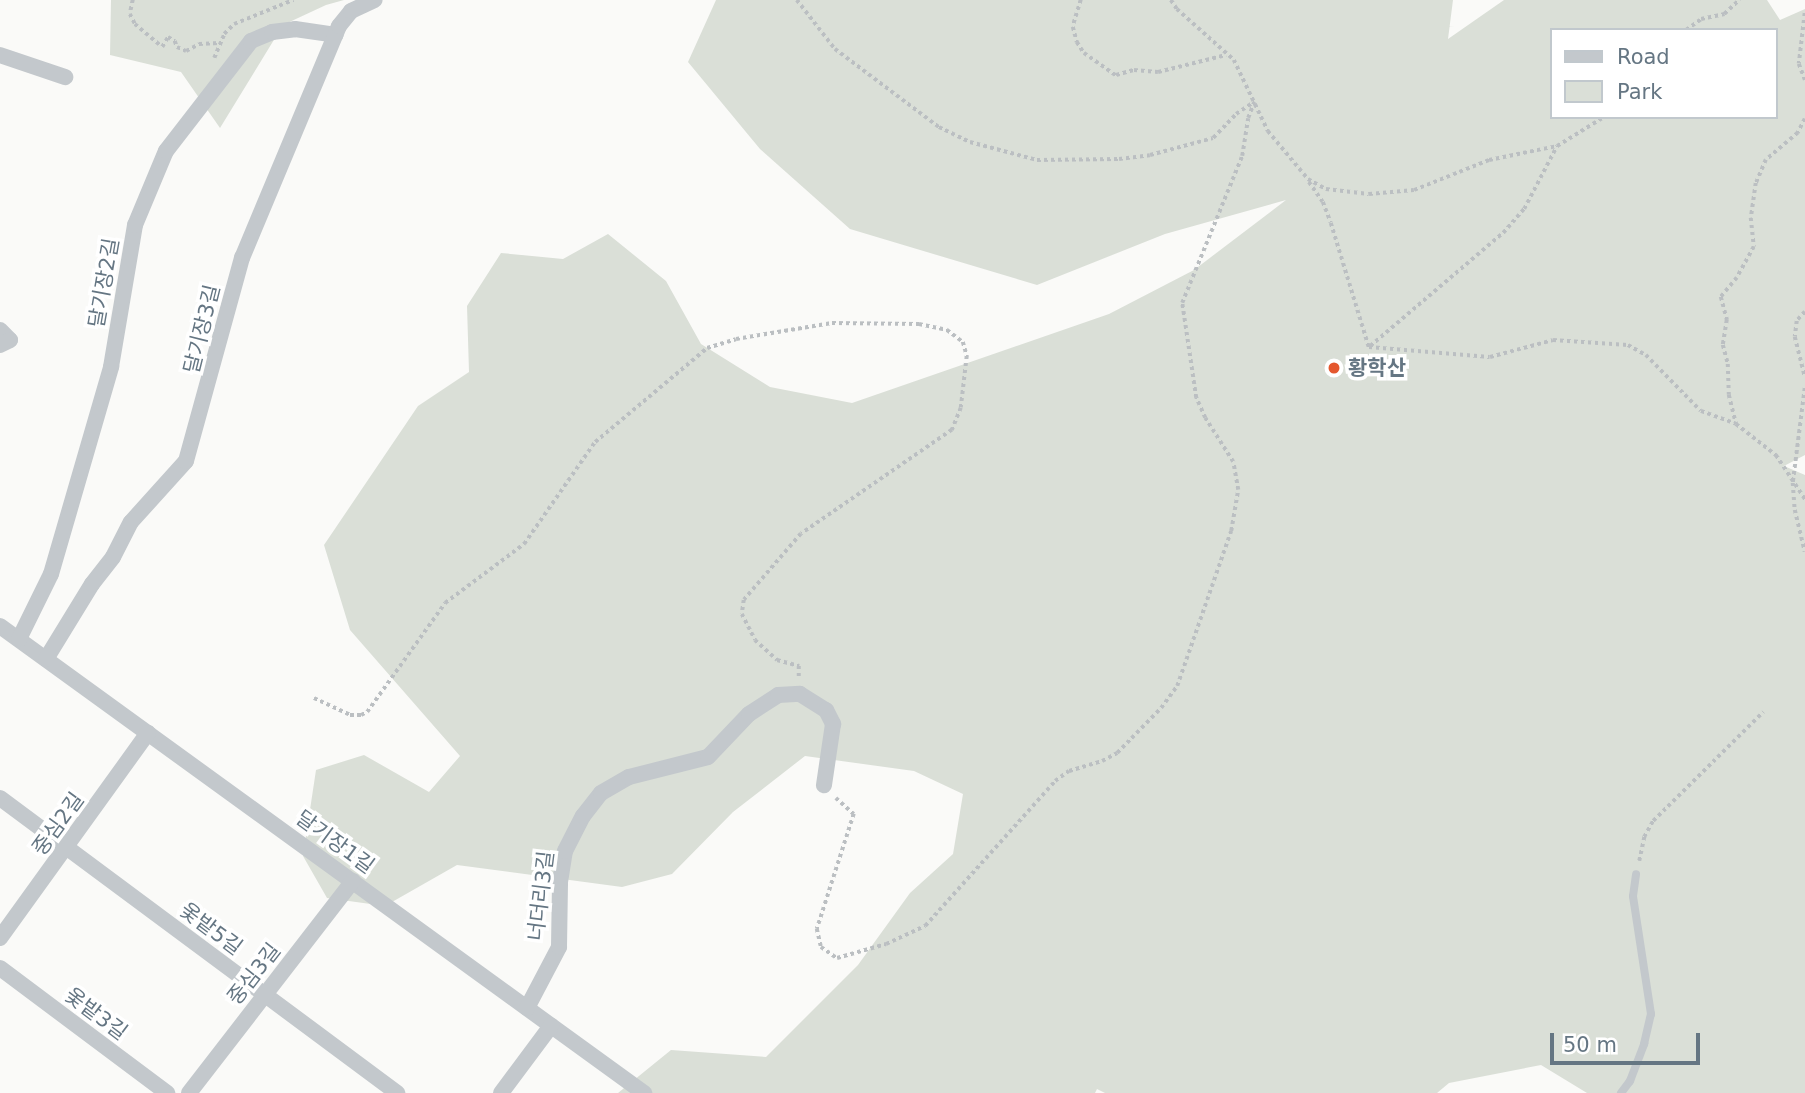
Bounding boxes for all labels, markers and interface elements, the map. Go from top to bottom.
legend [1549,28,1777,119]
text: Road [1617,45,1670,69]
text: Park [1617,80,1662,104]
street label: 달기장2길 [84,236,124,330]
street label: 달기장3길 [179,282,225,376]
place label: 황학산 [1348,355,1406,381]
marker: 황학산 [1326,360,1342,376]
street label: 중심2길 [27,788,89,860]
street label: 달기장1길 [291,805,379,879]
street label: 너더리3길 [523,849,559,943]
street label: 옻밭5길 [175,897,247,961]
street label: 중심3길 [222,938,286,1010]
street label: 옻밭3길 [60,982,132,1046]
scale bar [1553,1020,1703,1064]
text: 50 m [1563,1033,1617,1057]

